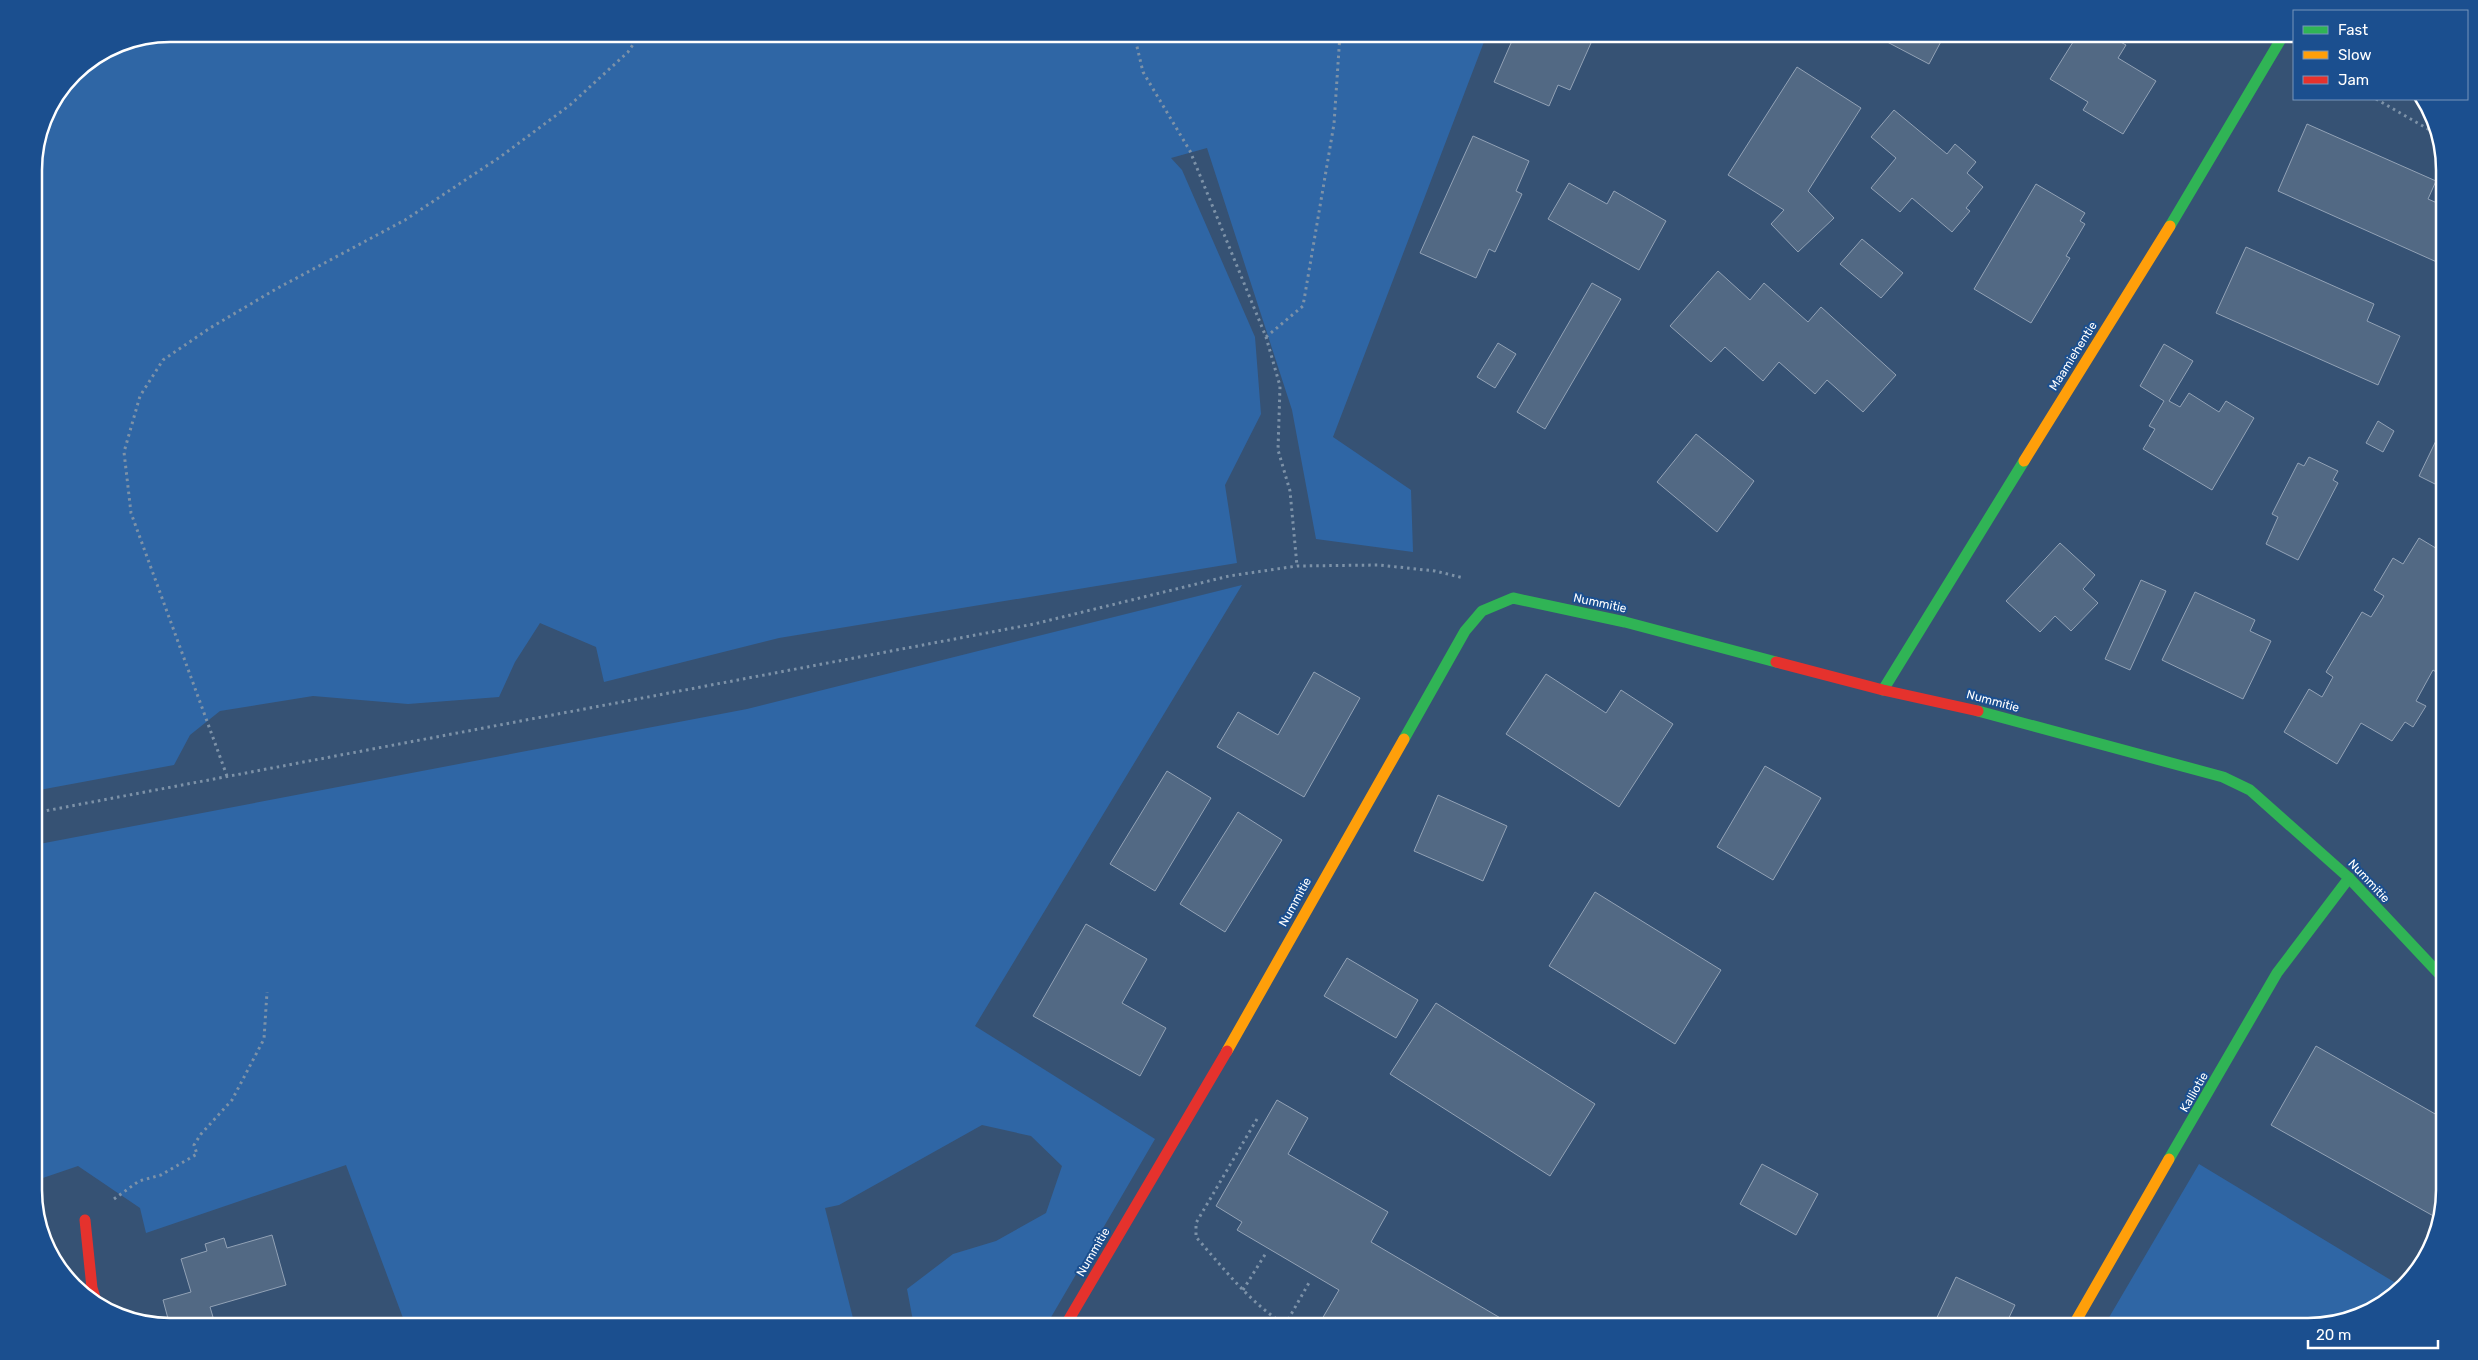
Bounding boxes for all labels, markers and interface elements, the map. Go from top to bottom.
legend [2293,10,2468,100]
text: Fast [2338,21,2368,39]
text: Slow [2338,46,2371,64]
text: Jam [2338,71,2369,89]
street label: Maamiehentie [2046,319,2100,393]
street label: Nummitie [1572,591,1628,616]
street label: Nummitie [1965,687,2021,715]
street label: Nummitie [2345,856,2393,906]
street label: Nummitie [1276,875,1314,929]
street label: Kalliotie [2177,1069,2211,1114]
street label: Nummitie [1073,1225,1113,1279]
scale bar [2308,1318,2438,1350]
text: 20 m [2316,1326,2351,1344]

